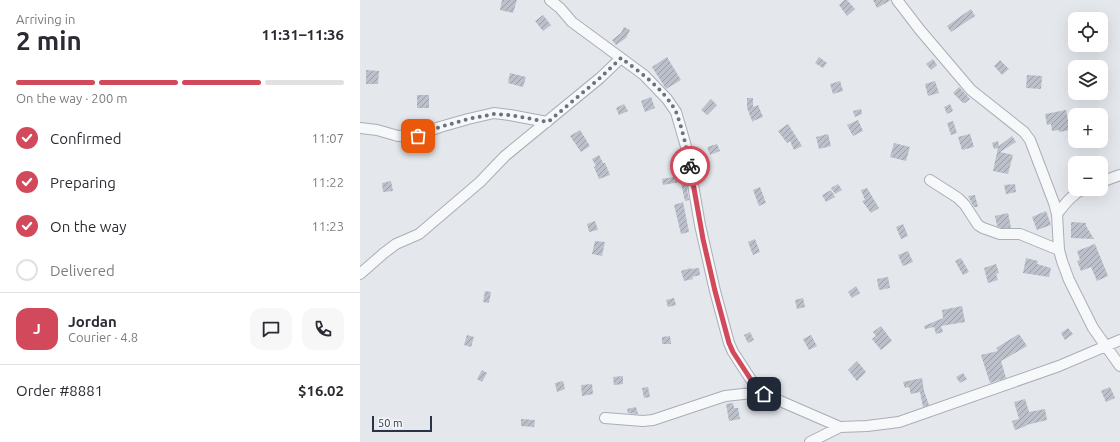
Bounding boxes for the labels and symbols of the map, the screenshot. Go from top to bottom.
pin [401,119,435,153]
courier [670,146,710,186]
pin [747,377,781,411]
scale bar [372,414,432,433]

